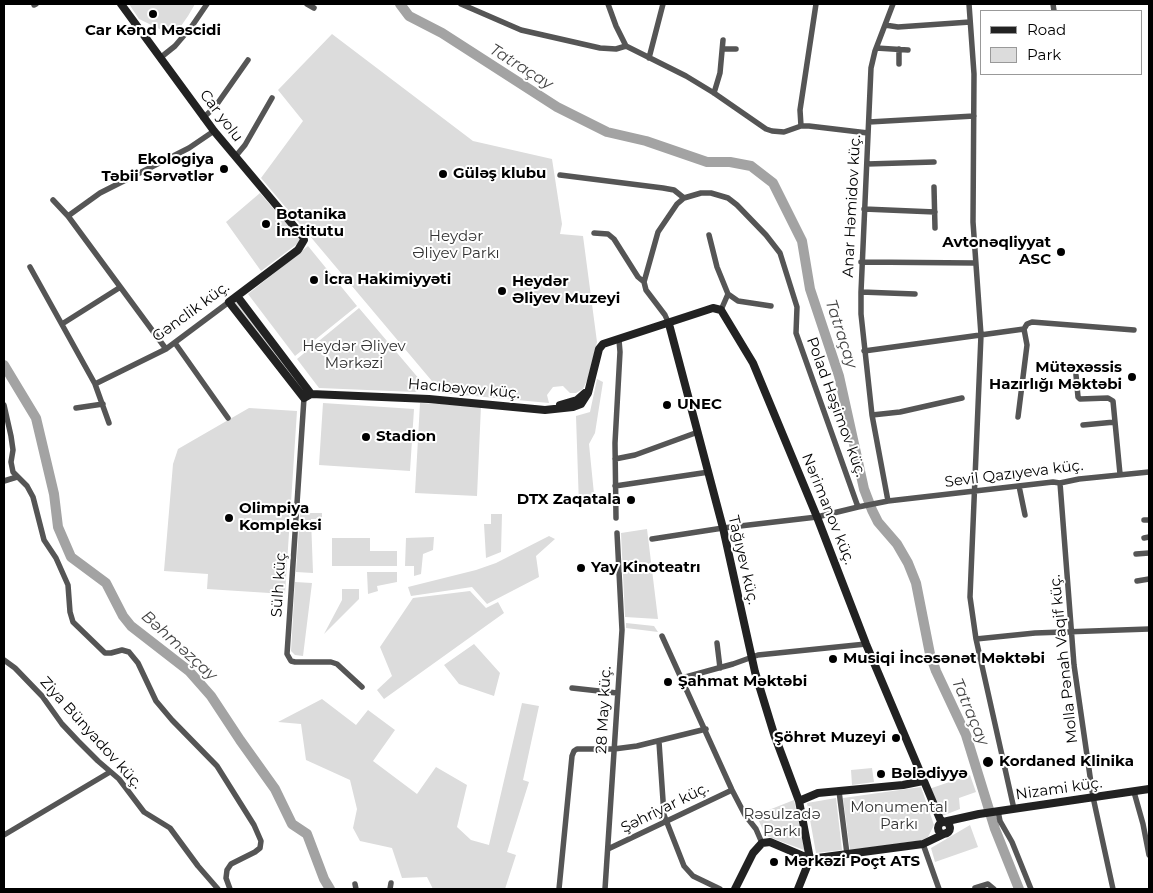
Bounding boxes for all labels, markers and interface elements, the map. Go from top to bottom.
marker: Car Kənd Məscidi [147,8,159,20]
legend [980,10,1143,75]
text: Road [1027,20,1066,39]
place label: Car Kənd Məscidi [85,22,221,40]
water label: Tatraçay [486,40,556,94]
text: Park [1027,45,1061,64]
street label: Car yolu [196,86,246,146]
street label: Anar Həmidov küç. [839,134,865,278]
place label: Ekologiya Təbii Sərvətlər [102,151,214,186]
marker: Ekologiya Təbii Sərvətlər [218,163,230,175]
place label: Güləş klubu [453,165,546,183]
marker: Güləş klubu [437,168,449,180]
place label: Botanika İnstitutu [276,206,347,241]
marker: Botanika İnstitutu [260,218,272,230]
park label: Heydər Əliyev Parkı [412,228,500,263]
place label: Avtonəqliyyat ASC [942,234,1051,269]
marker: Avtonəqliyyat ASC [1055,246,1067,258]
place label: İcra Hakimiyyəti [324,271,451,289]
place label: Heydər Əliyev Muzeyi [512,273,620,308]
marker: İcra Hakimiyyəti [308,274,320,286]
street label: Gənclik küç. [149,278,233,346]
marker: Heydər Əliyev Muzeyi [496,285,508,297]
water label: Tatraçay [821,297,861,371]
street label: Polad Həşimov küç. [802,335,870,479]
park label: Heydər Əliyev Mərkəzi [302,338,406,373]
place label: Mütəxəssis Hazırlığı Məktəbi [989,359,1122,394]
marker: Mütəxəssis Hazırlığı Məktəbi [1126,371,1138,383]
street label: Hacıbəyov küç. [407,375,521,403]
place label: UNEC [677,396,722,414]
marker: UNEC [661,399,673,411]
place label: Stadion [376,428,436,446]
marker: Stadion [360,431,372,443]
street label: Nərimanov küç. [798,451,858,567]
street label: Sevil Qazıyeva küç. [944,457,1084,491]
place label: DTX Zaqatala [517,491,621,509]
marker: DTX Zaqatala [625,494,637,506]
place label: Olimpiya Kompleksi [239,500,322,535]
marker: Olimpiya Kompleksi [223,512,235,524]
street label: Tağıyev küç. [724,514,762,606]
street label: Sülh küç [268,552,290,618]
place label: Yay Kinoteatrı [591,559,701,577]
marker: Yay Kinoteatrı [575,562,587,574]
street label: Molla Pənah Vaqif küç. [1046,574,1082,744]
water label: Bəhməzçay [137,607,221,685]
place label: Musiqi İncəsənət Məktəbi [843,650,1045,668]
marker: Musiqi İncəsənət Məktəbi [827,653,839,665]
street label: 28 May küç. [593,666,615,754]
street label: Ziya Bünyadov küç. [36,673,146,793]
place label: Şahmat Məktəbi [678,673,807,691]
marker: Şahmat Məktəbi [662,676,674,688]
water label: Tatraçay [947,676,993,748]
place label: Şöhrət Muzeyi [774,729,886,747]
marker: Şöhrət Muzeyi [890,732,902,744]
place label: Kordaned Klinika [999,753,1134,771]
marker: Kordaned Klinika [981,755,995,769]
place label: Bələdiyyə [891,765,968,783]
marker: Bələdiyyə [875,768,887,780]
street label: Nizami küç. [1014,774,1104,804]
street label: Şəhriyar küç. [618,779,712,837]
park label: Monumental Parkı [850,799,948,834]
park label: Rəsulzadə Parkı [743,806,821,841]
place label: Mərkəzi Poçt ATS [784,853,920,871]
marker: Mərkəzi Poçt ATS [768,856,780,868]

